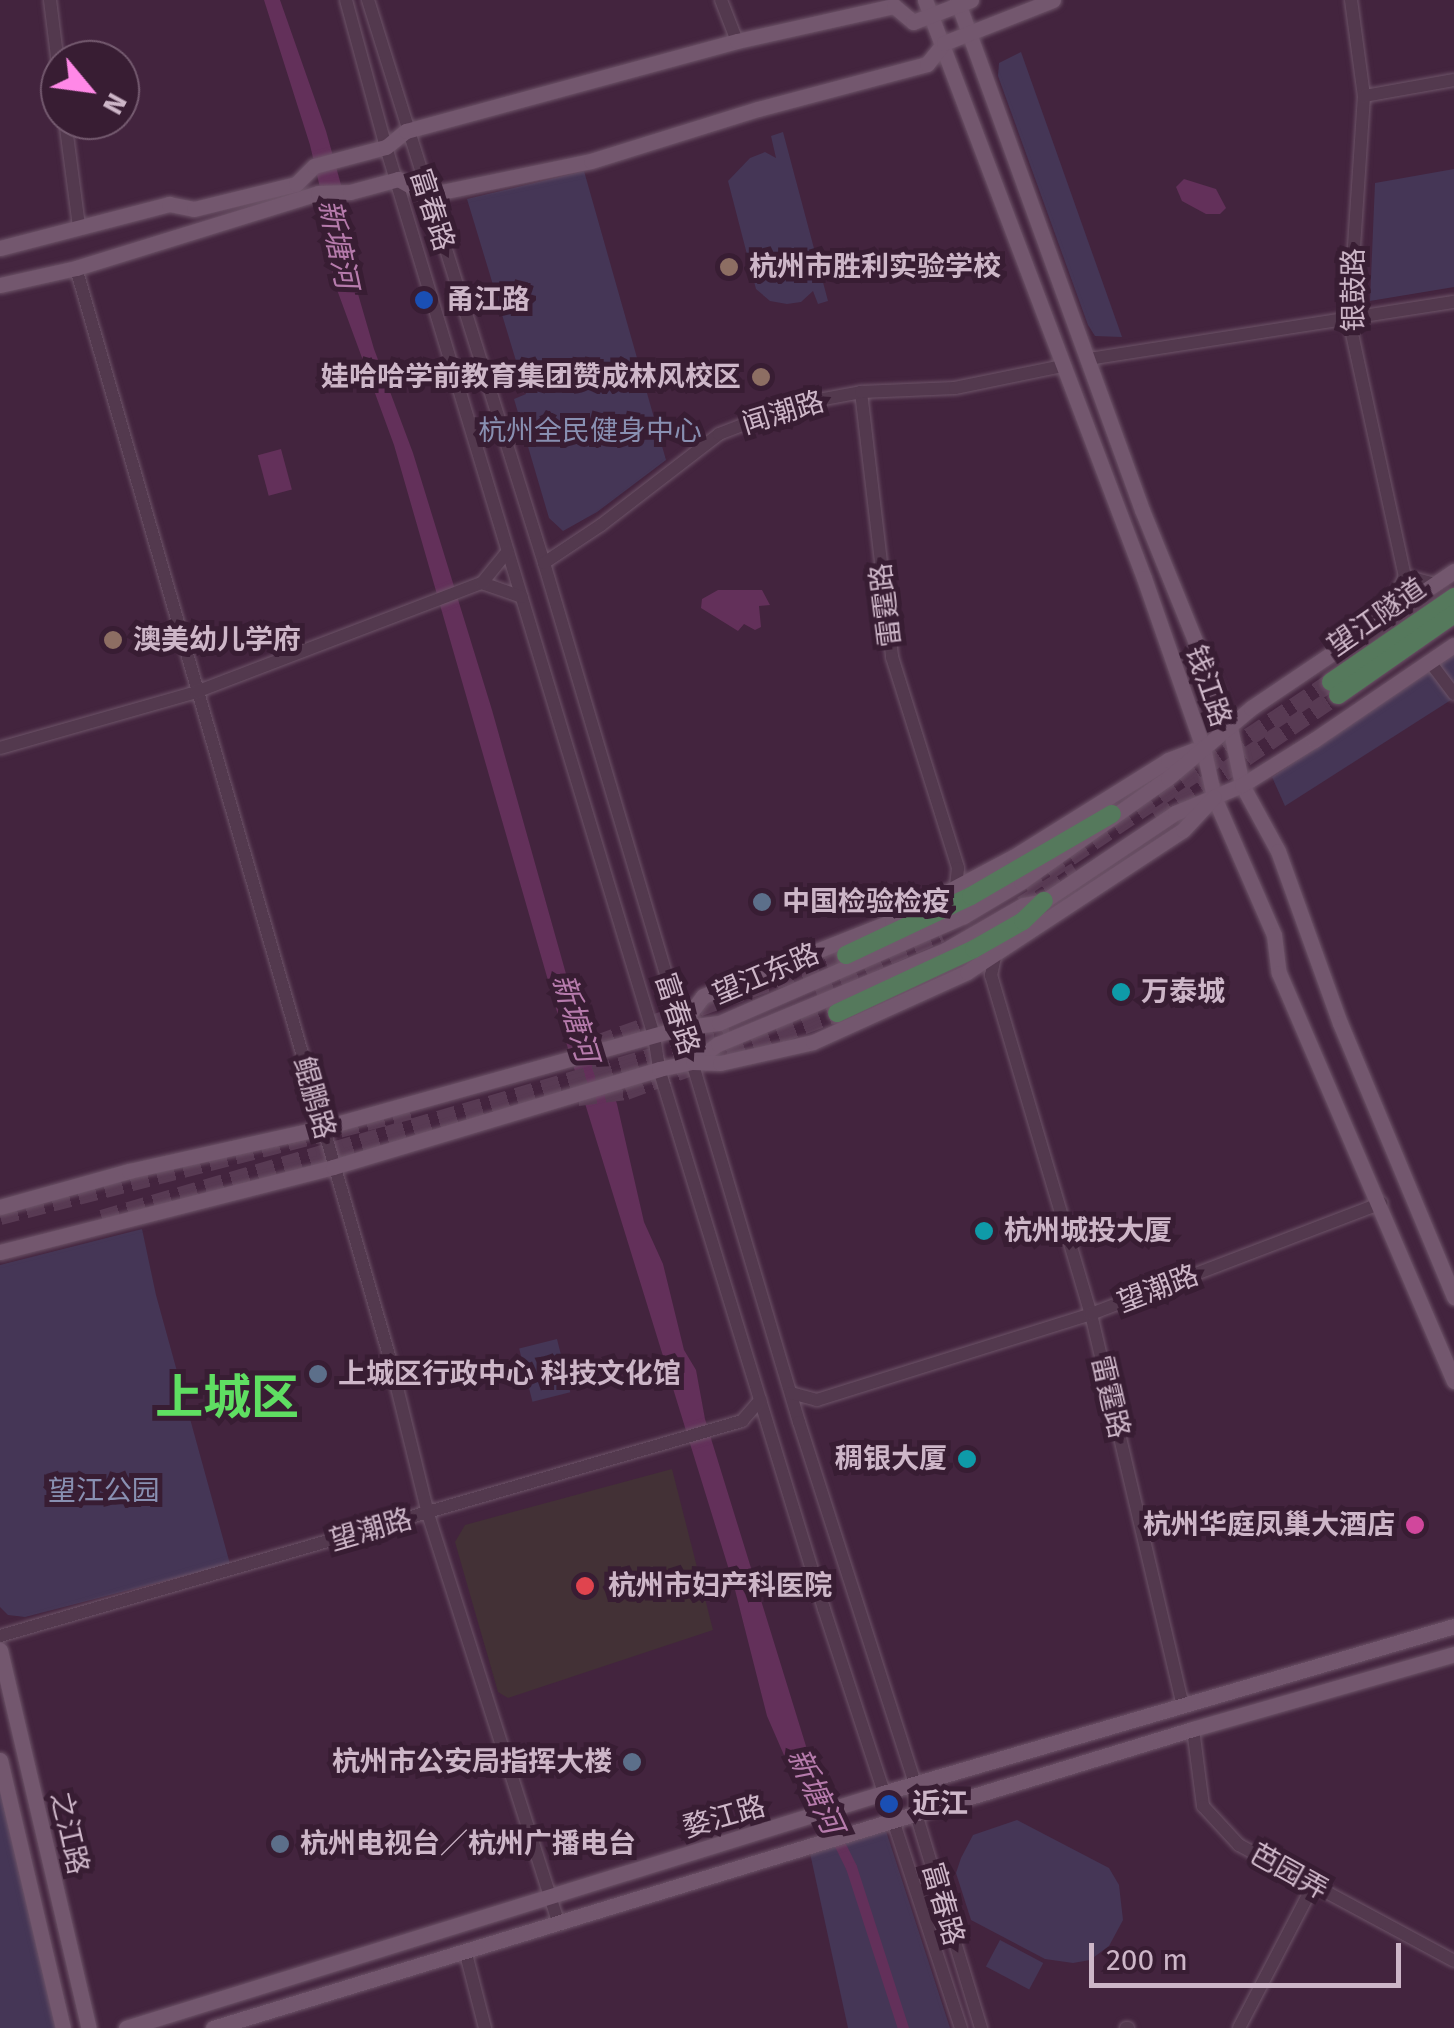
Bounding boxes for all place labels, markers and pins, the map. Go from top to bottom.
place label: 杭州市胜利实验学校 [749,250,1001,284]
marker: 杭州市胜利实验学校 [718,256,740,278]
place label: 甬江路 [446,283,530,317]
marker: 甬江路 [411,287,437,313]
place label: 娃哈哈学前教育集团赞成林风校区 [321,360,741,394]
marker: 娃哈哈学前教育集团赞成林风校区 [750,366,772,388]
place label: 澳美幼儿学府 [133,623,301,657]
marker: 澳美幼儿学府 [102,629,124,651]
place label: 中国检验检疫 [782,885,950,919]
marker: 中国检验检疫 [751,891,773,913]
place label: 万泰城 [1141,975,1225,1009]
marker: 万泰城 [1110,981,1132,1003]
place label: 杭州城投大厦 [1004,1214,1172,1248]
marker: 杭州城投大厦 [973,1220,995,1242]
place label: 上城区行政中心 科技文化馆 [338,1357,681,1391]
marker: 上城区行政中心 科技文化馆 [307,1363,329,1385]
place label: 稠银大厦 [835,1442,947,1476]
marker: 稠银大厦 [956,1448,978,1470]
place label: 杭州华庭凤巢大酒店 [1143,1508,1395,1542]
marker: 杭州华庭凤巢大酒店 [1404,1514,1426,1536]
place label: 杭州市妇产科医院 [608,1569,832,1603]
marker: 杭州市妇产科医院 [572,1573,598,1599]
place label: 杭州市公安局指挥大楼 [332,1745,612,1779]
marker: 杭州市公安局指挥大楼 [621,1751,643,1773]
place label: 近江 [912,1787,968,1821]
marker: 近江 [876,1791,902,1817]
place label: 杭州电视台／杭州广播电台 [300,1827,636,1861]
marker: 杭州电视台／杭州广播电台 [269,1833,291,1855]

